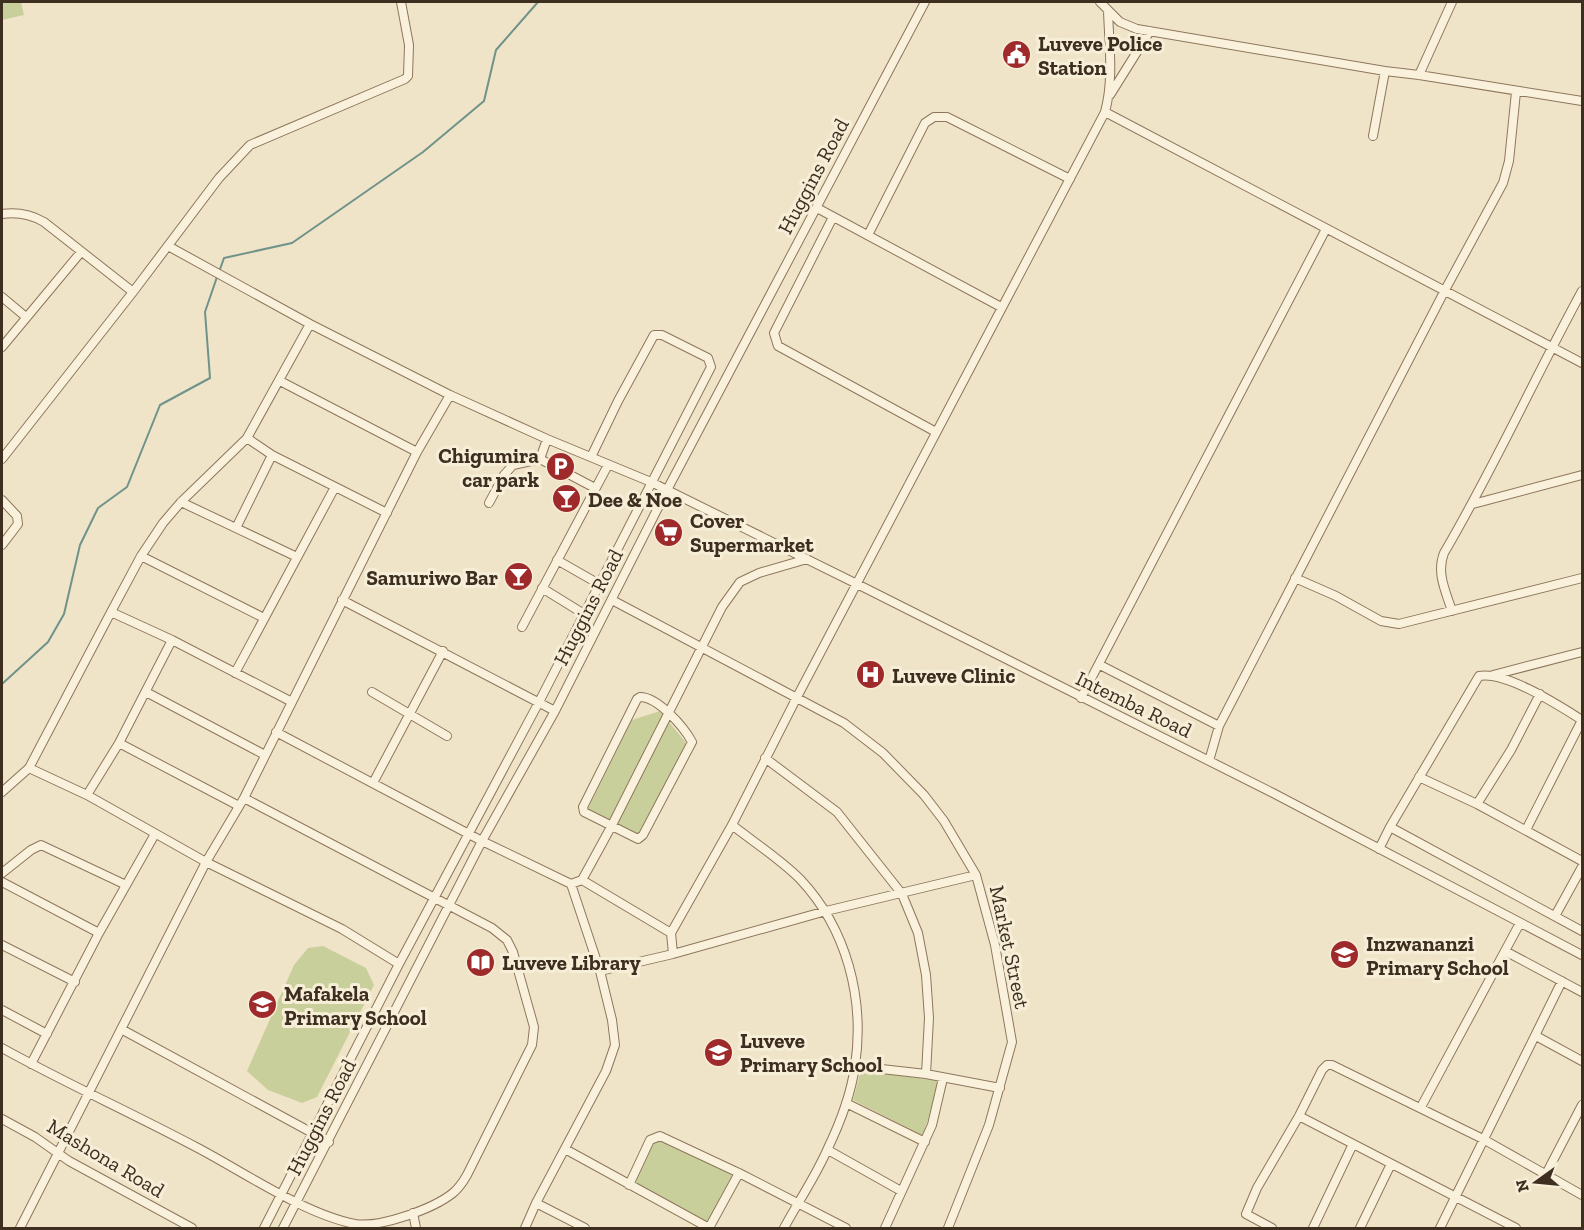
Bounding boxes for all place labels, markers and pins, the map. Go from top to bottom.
place label: Luveve Police Station [1038,31,1162,80]
public building icon: Luveve Police Station [1001,39,1033,71]
place label: Chigumira car park [438,443,539,492]
parking icon: Chigumira car park [544,451,576,483]
bar icon: Dee & Noe [551,483,583,515]
place label: Dee & Noe [588,487,682,512]
place label: Cover Supermarket [690,508,814,557]
supermarket icon: Cover Supermarket [653,516,685,548]
bar icon: Samuriwo Bar [503,561,535,593]
place label: Samuriwo Bar [366,565,498,590]
hospital icon: Luveve Clinic [855,659,887,691]
place label: Luveve Clinic [892,663,1015,688]
place label: Inzwananzi Primary School [1366,931,1509,980]
school or university icon: Inzwananzi Primary School [1329,939,1361,971]
library icon: Luveve Library [465,946,497,978]
place label: Luveve Library [502,950,641,975]
place label: Mafakela Primary School [284,981,427,1030]
school or university icon: Mafakela Primary School [247,989,279,1021]
place label: Luveve Primary School [740,1028,883,1077]
school or university icon: Luveve Primary School [703,1036,735,1068]

